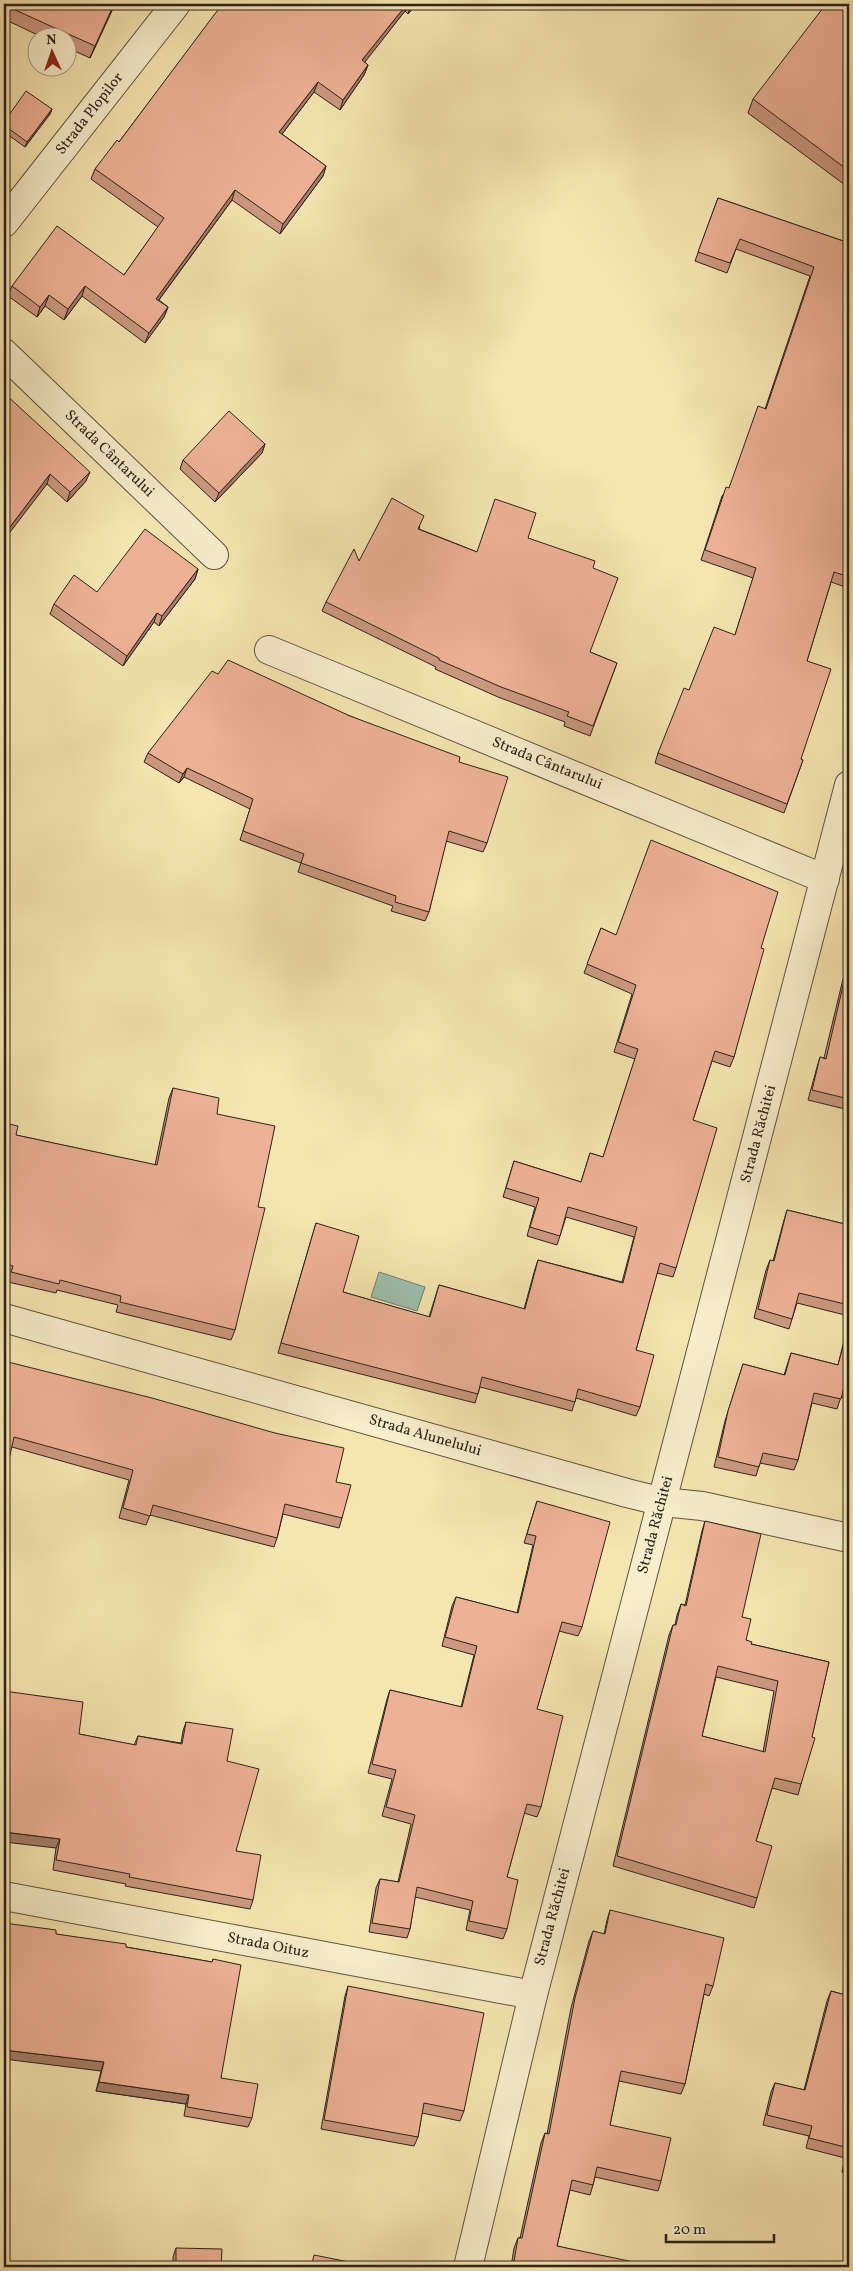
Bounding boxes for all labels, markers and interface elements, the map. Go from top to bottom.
north arrow [28,28,78,78]
text: N [46,31,57,50]
street label: Strada Plopilor [51,68,129,160]
street label: Strada Cântarului [59,406,159,502]
street label: Strada Cântarului [489,732,605,796]
street label: Strada Răchitei [736,1083,782,1185]
street label: Strada Alunelului [366,1410,484,1462]
street label: Strada Răchitei [633,1474,679,1576]
street label: Strada Răchitei [530,1866,576,1968]
street label: Strada Oituz [225,1928,311,1964]
scale bar [666,2211,773,2243]
text: 20 m [673,2220,706,2241]

